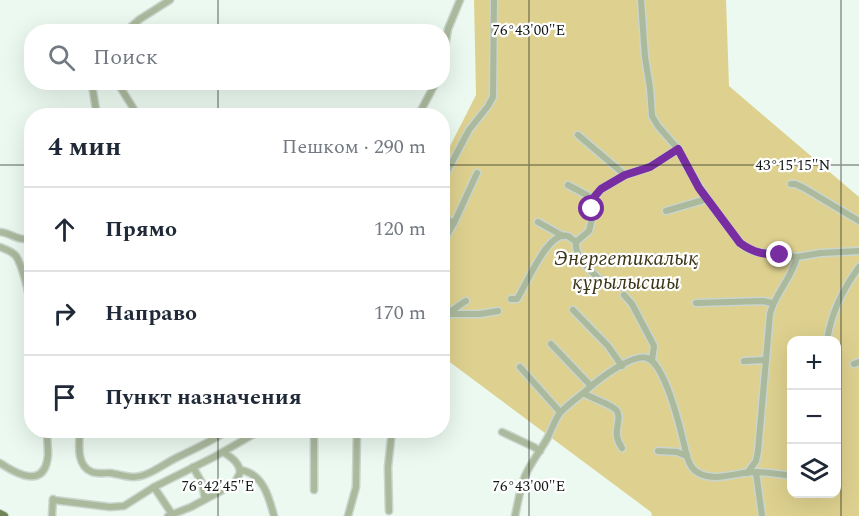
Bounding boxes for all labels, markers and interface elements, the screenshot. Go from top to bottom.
text: 76°43'00"E [493,19,565,42]
search box [24,24,450,90]
icon: search [45,41,78,74]
text: Поиск [93,41,158,74]
text: 4 мин [48,127,121,167]
text: Пешком · 290 m [282,132,426,162]
text: 43°15'15"N [756,154,831,177]
route start [578,195,604,221]
icon: ahead [48,213,81,246]
text: Прямо [105,213,177,246]
text: 120 m [374,214,426,244]
route end [766,241,792,267]
park label: Энергетикалық құрылысшы [554,243,698,299]
icon: right [48,297,81,330]
text: Направо [105,297,197,330]
text: 170 m [374,298,426,328]
map controls [787,336,841,498]
button: + [787,336,841,390]
icon: arrive [48,381,81,414]
text: Пункт назначения [105,381,302,414]
button: − [787,390,841,444]
button: layers [787,444,841,498]
text: 76°42'45"E [182,475,254,498]
text: 76°43'00"E [493,475,565,498]

